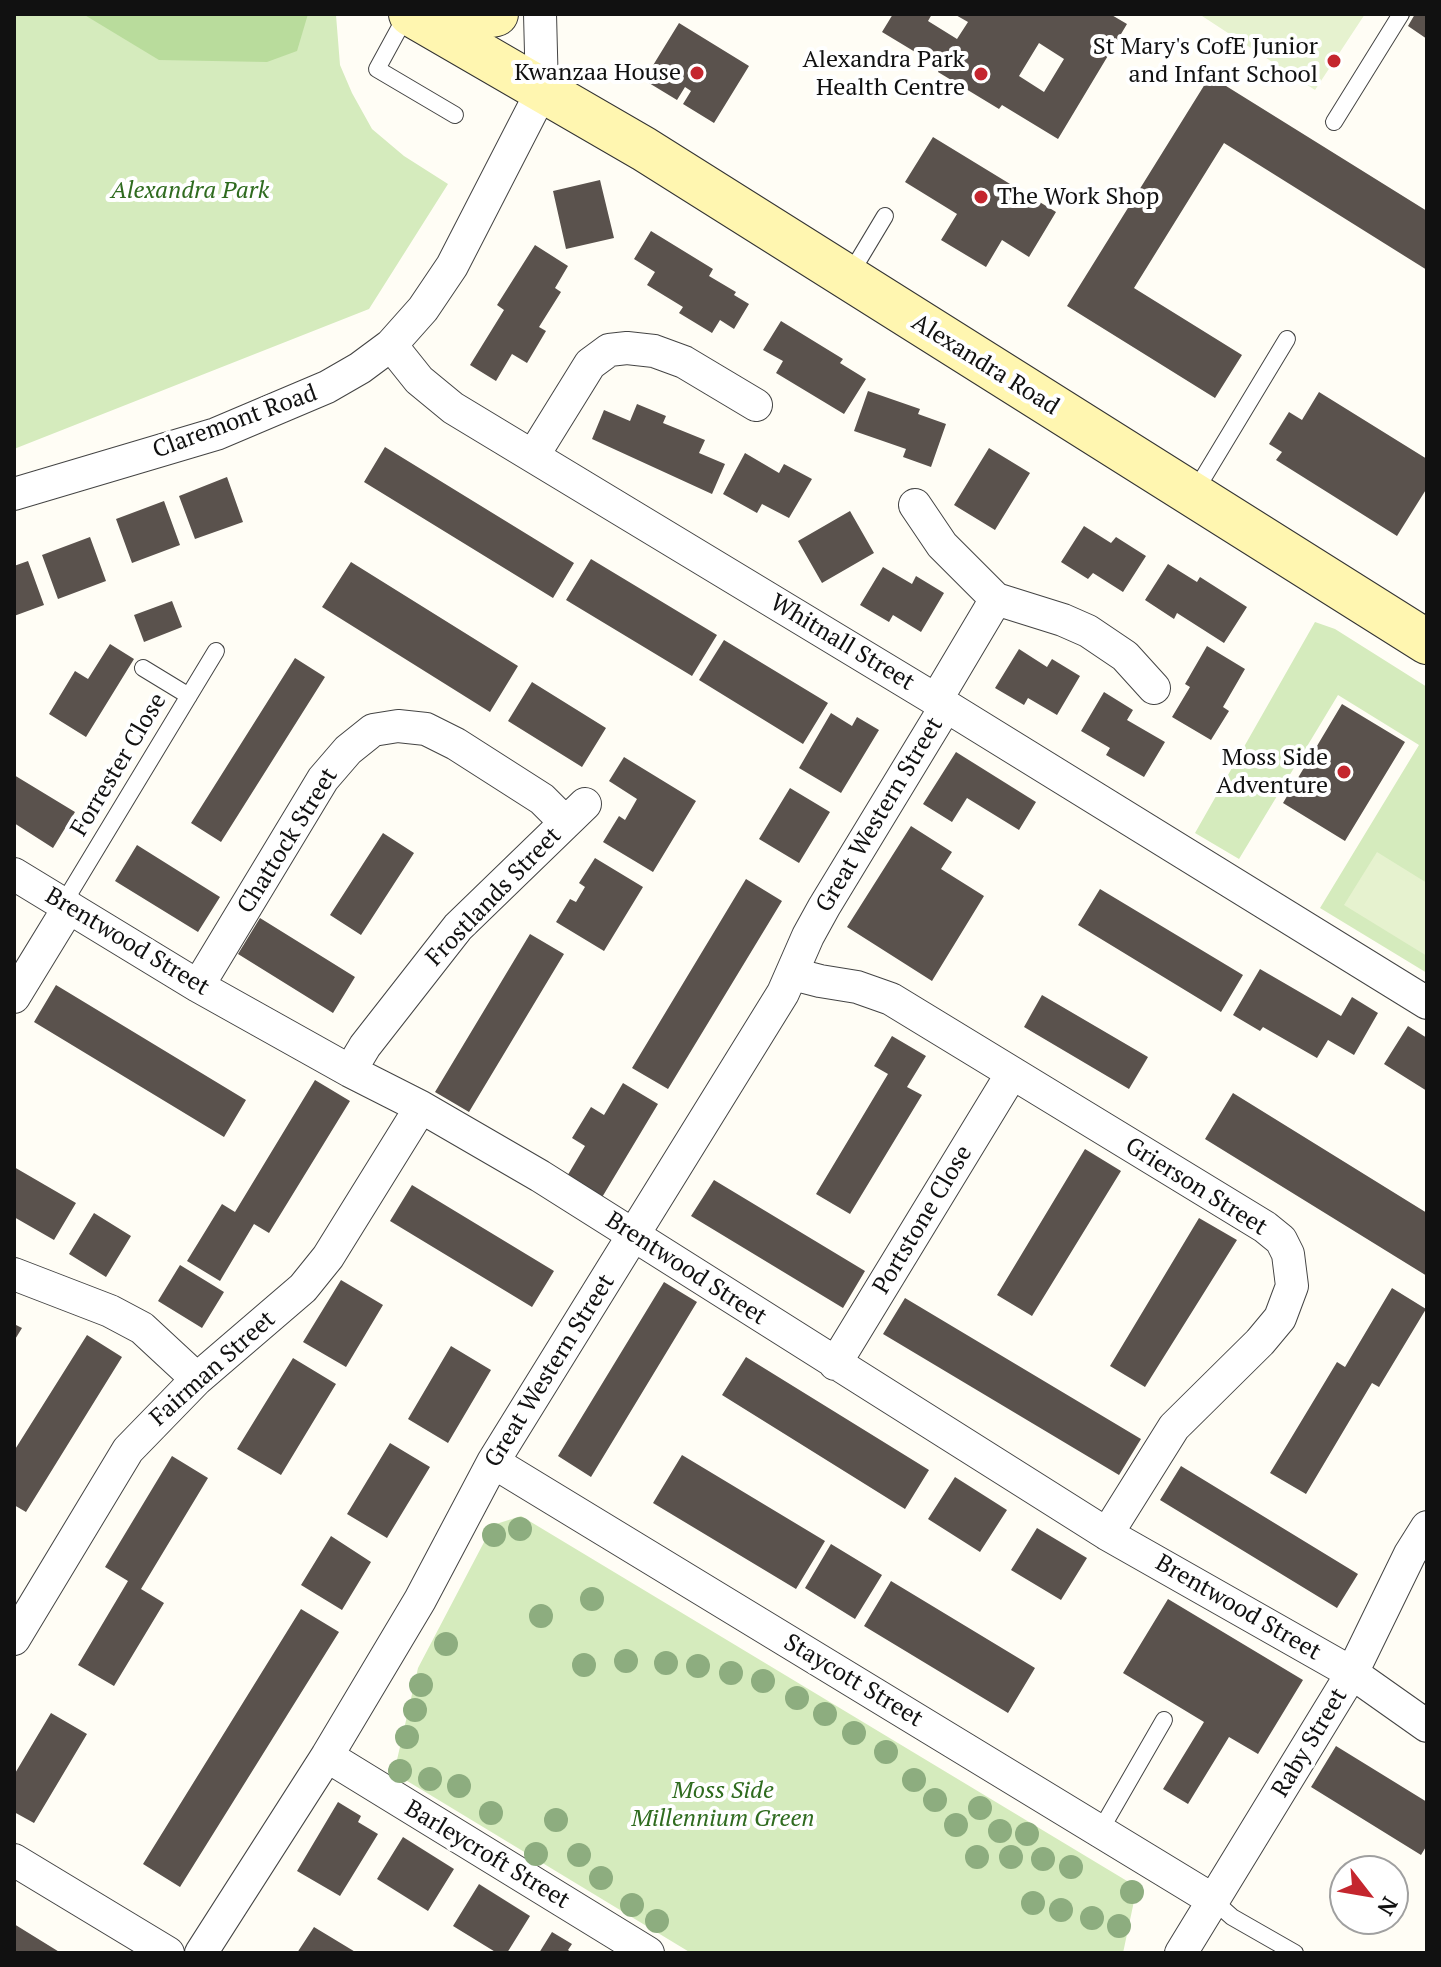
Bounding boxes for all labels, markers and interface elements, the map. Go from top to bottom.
place label: St Mary's CofE Junior and Infant School [1093,33,1318,89]
place label: Alexandra Park Health Centre [802,46,965,102]
marker: St Mary's CofE Junior and Infant School [1325,52,1343,70]
place label: Kwanzaa House [514,59,681,87]
marker: Kwanzaa House [688,64,706,82]
marker: Alexandra Park Health Centre [972,65,990,83]
park label: Alexandra Park [111,177,269,205]
place label: The Work Shop [997,183,1159,211]
marker: The Work Shop [972,188,990,206]
street label: Alexandra Road [906,308,1064,422]
street label: Claremont Road [149,379,321,465]
street label: Whitnall Street [765,589,919,697]
street label: Forrester Close [65,688,173,842]
street label: Great Western Street [810,712,950,918]
place label: Moss Side Adventure [1216,744,1328,800]
street label: Chattock Street [232,763,344,919]
marker: Moss Side Adventure [1335,763,1353,781]
street label: Frostlands Street [420,822,568,972]
street label: Brentwood Street [40,882,214,1002]
street label: Grierson Street [1120,1132,1272,1242]
street label: Portstone Close [867,1141,979,1299]
street label: Brentwood Street [600,1206,772,1332]
street label: Great Western Street [479,1269,621,1473]
street label: Fairman Street [144,1305,282,1433]
street label: Brentwood Street [1150,1549,1326,1667]
street label: Staycott Street [778,1628,928,1734]
street label: Raby Street [1266,1683,1354,1803]
park label: Moss Side Millennium Green [631,1777,815,1833]
street label: Barleycroft Street [399,1794,575,1916]
north arrow [1329,1855,1409,1935]
text: N [1372,1892,1405,1921]

